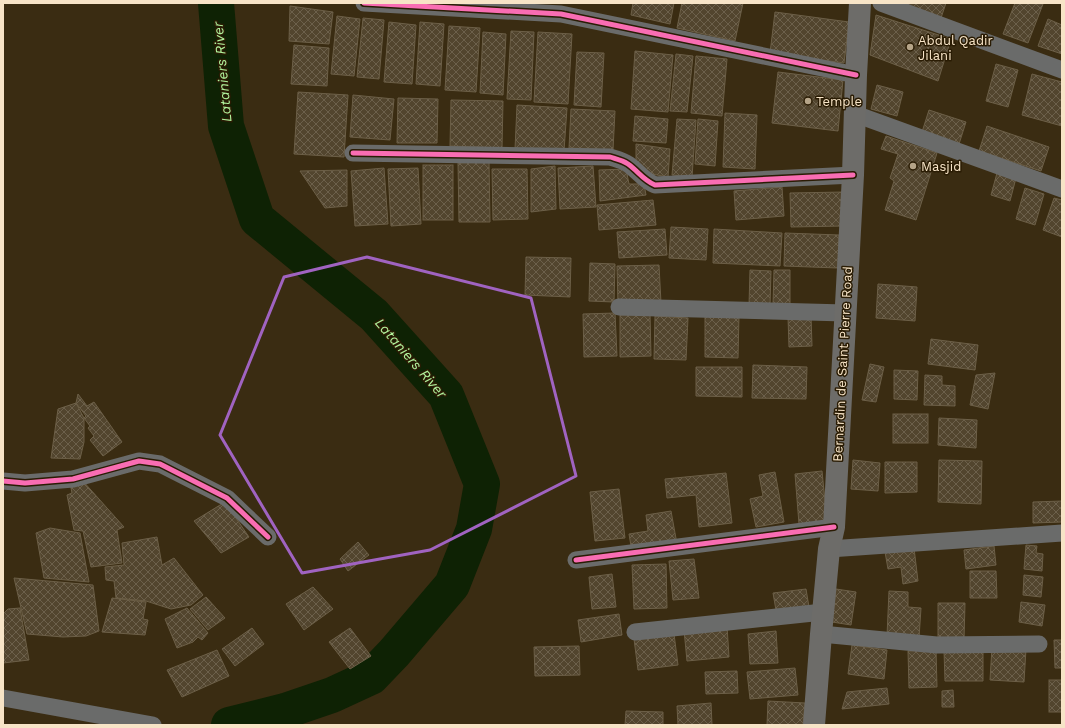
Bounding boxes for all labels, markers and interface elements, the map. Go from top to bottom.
water label: Lataniers River [210,20,234,123]
place label: Abdul Qadir Jilani [918,33,993,63]
marker: Abdul Qadir Jilani [905,42,915,52]
place label: Temple [816,94,862,109]
marker: Temple [803,96,813,106]
place label: Masjid [921,159,961,174]
marker: Masjid [908,161,918,171]
street label: Bernardin de Saint Pierre Road [830,266,855,462]
water label: Lataniers River [372,315,451,402]

